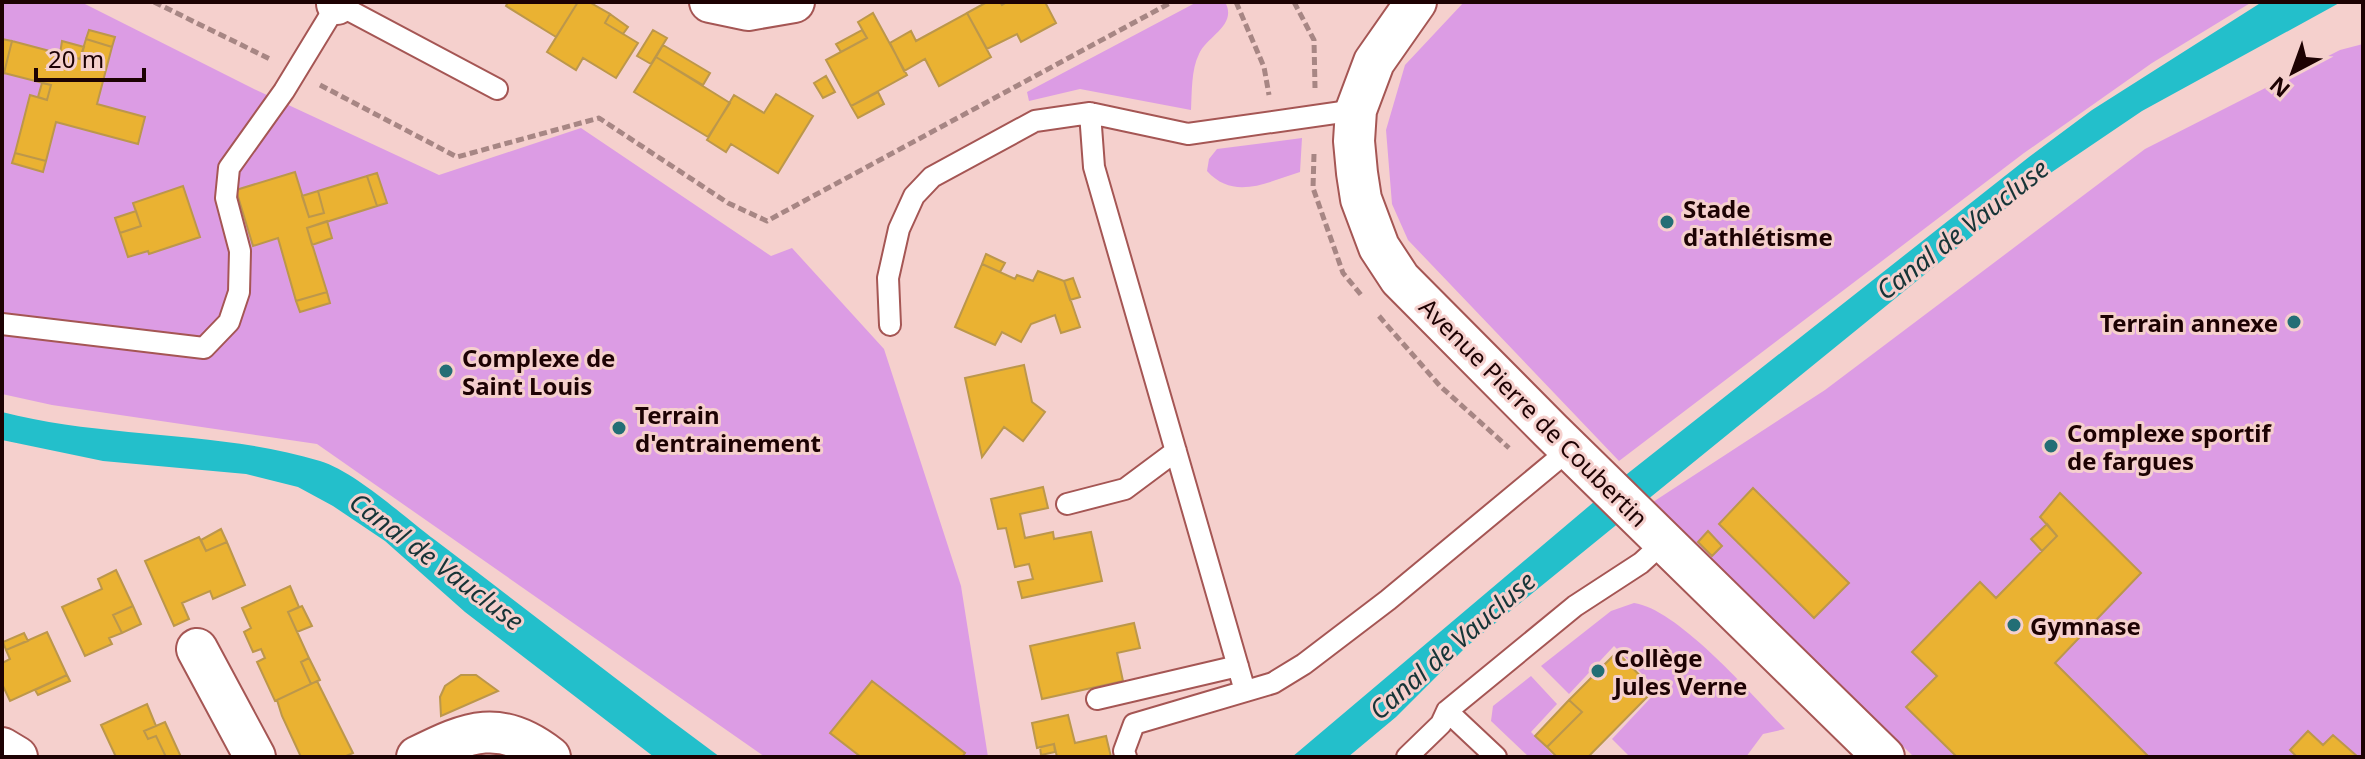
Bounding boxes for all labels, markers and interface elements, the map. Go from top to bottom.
scale bar [36,32,144,82]
north arrow [2253,32,2333,112]
text: 20 m [48,42,104,75]
text: N [2263,71,2296,105]
water label: Canal de Vaucluse [1868,150,2056,308]
place label: Stade d'athlétisme [1683,192,1833,253]
marker: Stade d'athlétisme [1658,213,1676,231]
street label: Avenue Pierre de Coubertin [1412,290,1656,534]
place label: Terrain annexe [2100,306,2278,339]
marker: Terrain annexe [2285,313,2303,331]
place label: Complexe de Saint Louis [462,341,615,402]
marker: Complexe de Saint Louis [437,362,455,380]
place label: Terrain d'entrainement [635,398,821,459]
place label: Complexe sportif de fargues [2067,416,2272,477]
marker: Terrain d'entrainement [610,419,628,437]
marker: Complexe sportif de fargues [2042,437,2060,455]
water label: Canal de Vaucluse [343,484,532,638]
water label: Canal de Vaucluse [1361,563,1543,727]
place label: Gymnase [2030,609,2141,642]
marker: Gymnase [2005,616,2023,634]
place label: Collège Jules Verne [1612,641,1747,702]
marker: Collège Jules Verne [1589,662,1607,680]

